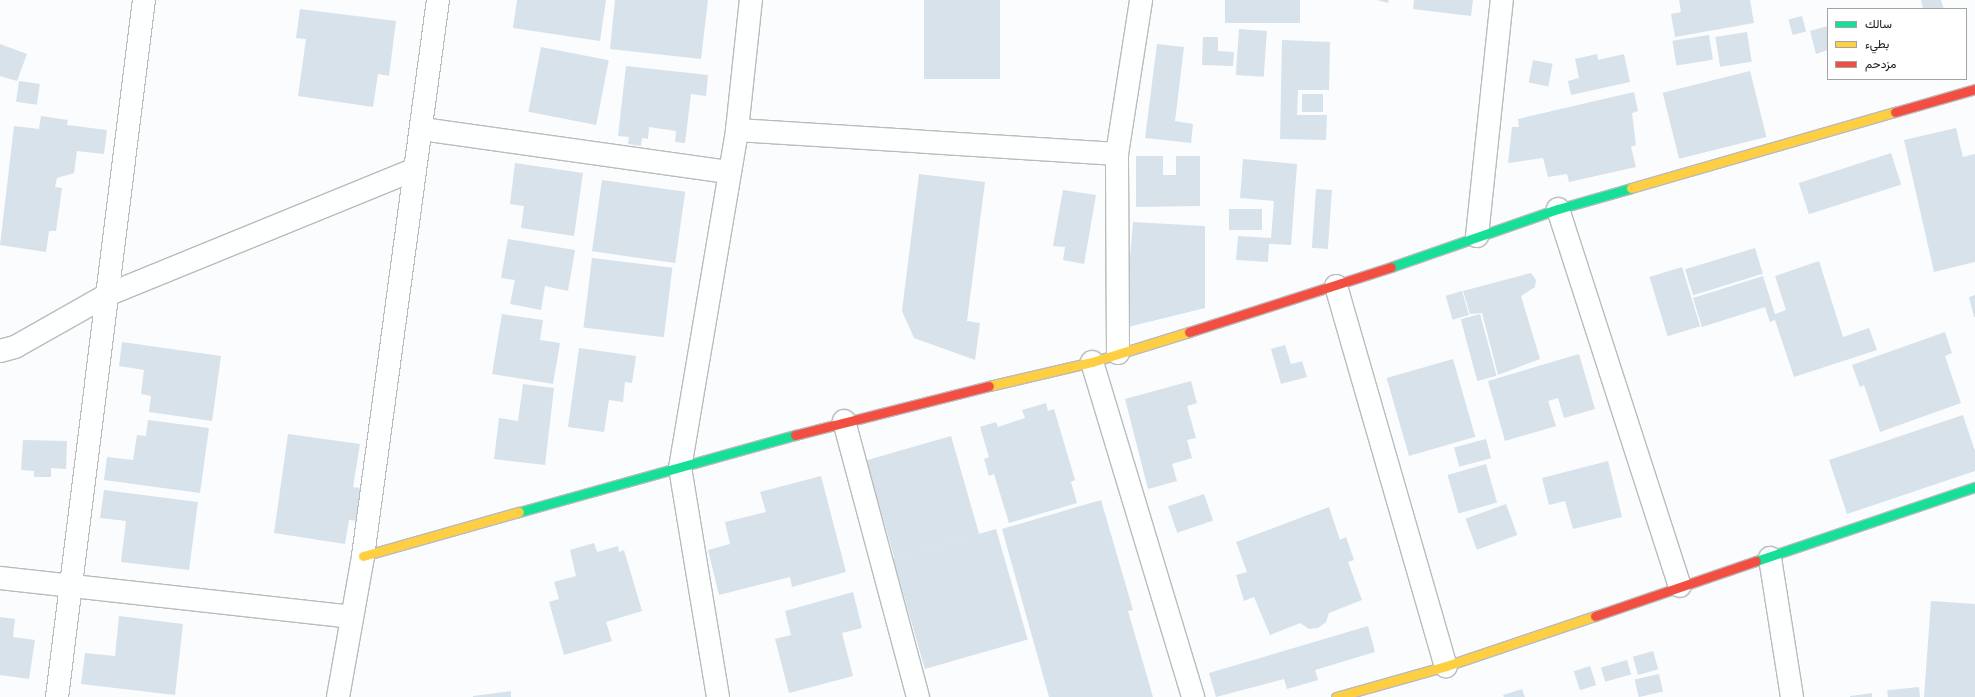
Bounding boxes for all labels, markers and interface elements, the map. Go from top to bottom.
legend [1827,8,1967,80]
text: سالك [1865,15,1892,32]
text: بطيء [1865,35,1889,52]
text: مزدحم [1865,55,1896,72]

